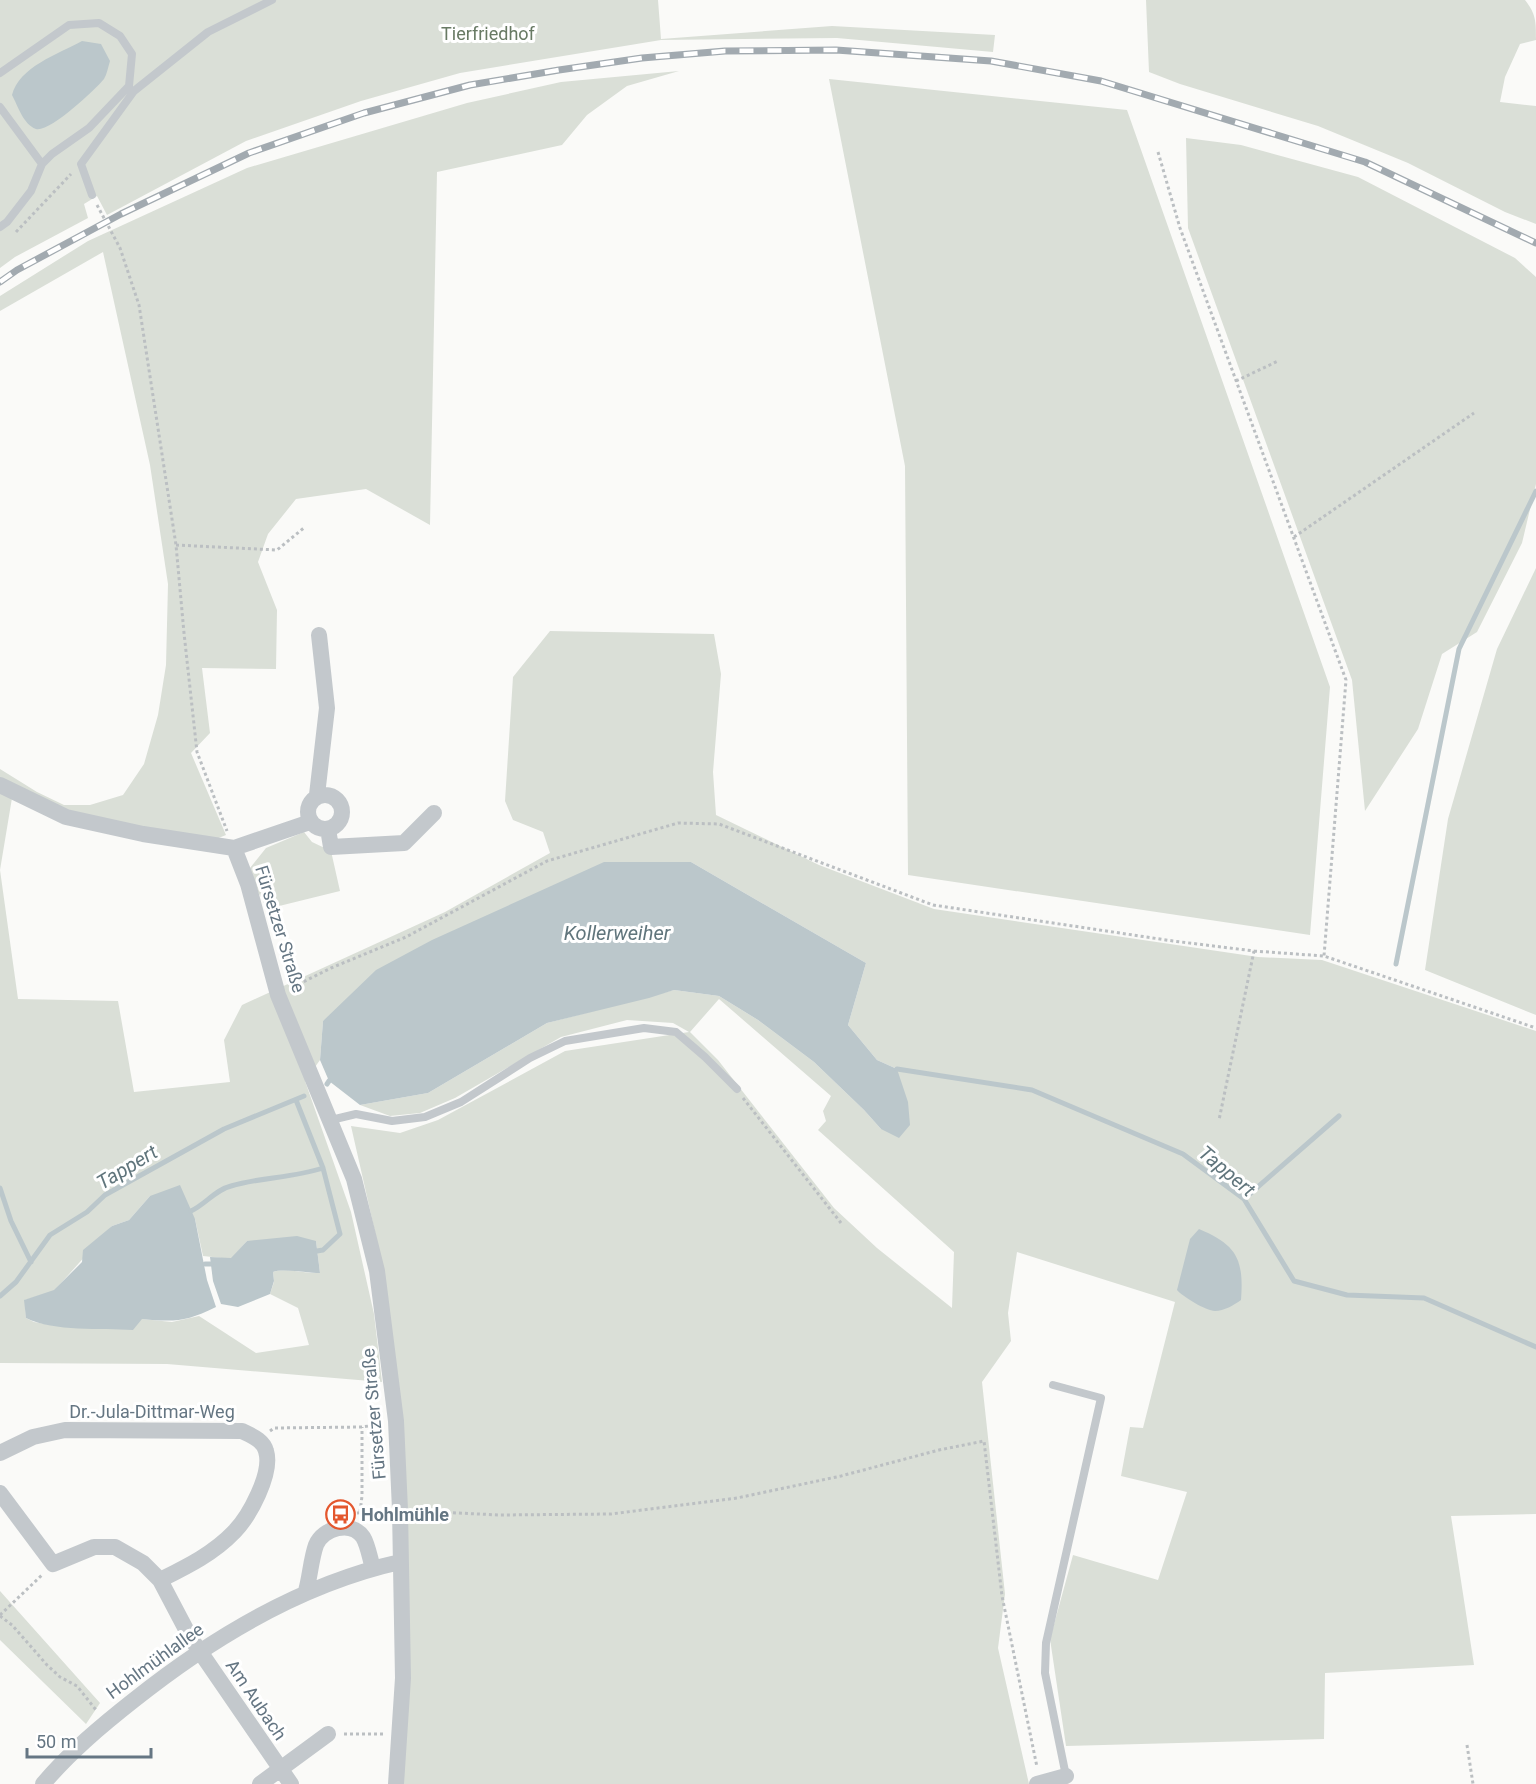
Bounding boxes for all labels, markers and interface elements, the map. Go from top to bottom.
park label: Tierfriedhof [441,23,536,44]
street label: Fürsetzer Straße [251,863,310,995]
water label: Kollerweiher [564,921,672,945]
water label: Tappert [92,1139,162,1194]
water label: Tappert [1194,1140,1261,1202]
street label: Fürsetzer Straße [357,1347,390,1481]
street label: Dr.-Jula-Dittmar-Weg [69,1401,235,1422]
bus stop icon: Hohlmühle [324,1499,356,1531]
place label: Hohlmühle [361,1504,449,1525]
street label: Hohlmühlallee [102,1618,207,1703]
street label: Am Aubach [222,1655,291,1744]
scale bar [27,1721,152,1759]
text: 50 m [36,1731,76,1752]

